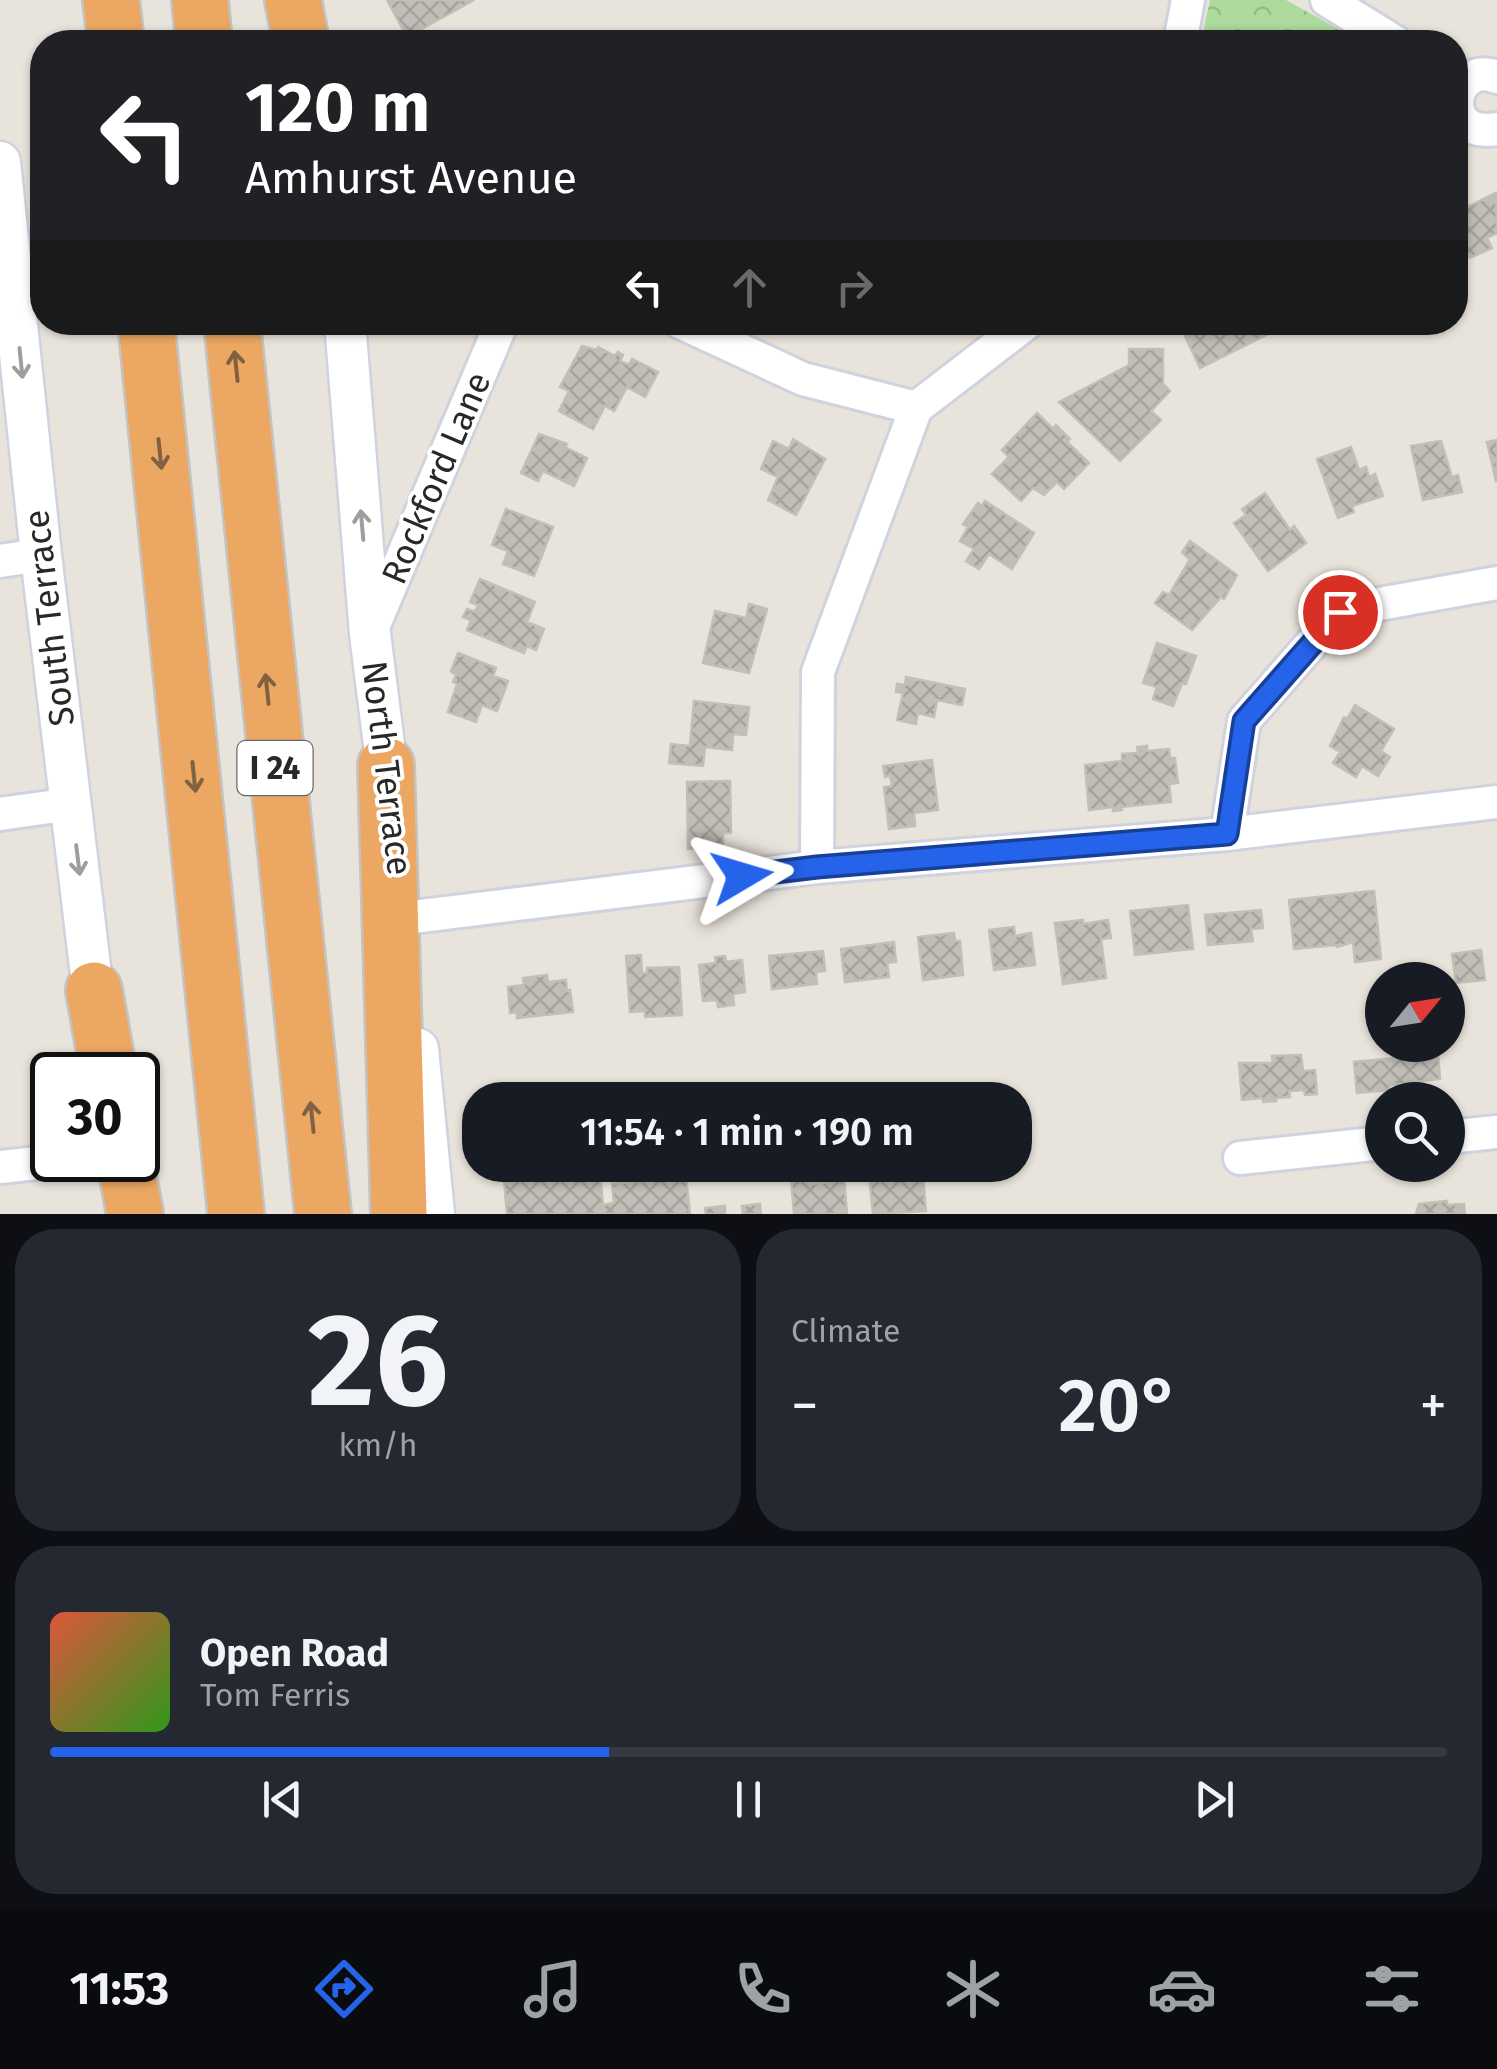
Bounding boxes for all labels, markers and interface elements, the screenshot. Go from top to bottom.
text: 120 m [245,66,430,150]
icon: left [80,70,210,200]
text: Amhurst Avenue [245,151,577,205]
icon: left [617,260,672,315]
icon: ahead [722,260,777,315]
icon: right [827,260,882,315]
one-way arrow [12,346,31,379]
one-way arrow [226,350,245,383]
street label: Rockford Lane [373,366,499,590]
one-way arrow [151,438,170,470]
street label: South Terrace [15,508,83,728]
one-way arrow [352,510,371,542]
pin [1298,570,1383,655]
icon: arrive [1313,585,1368,640]
street label: North Terrace [353,659,421,877]
one-way arrow [257,674,276,706]
road number: I 24 [238,741,312,795]
one-way arrow [185,761,204,793]
position arrow [690,824,794,928]
one-way arrow [69,843,88,875]
north arrow [1365,962,1465,1062]
map controls [1365,962,1465,1182]
speed limit sign: 30 [30,1052,160,1182]
button: search [1365,1082,1465,1182]
one-way arrow [302,1101,321,1134]
text: 11:54 · 1 min · 190 m [580,1109,914,1155]
text: 26 [308,1283,448,1439]
text: Climate [791,1312,900,1350]
text: 20° [1059,1361,1179,1451]
text: − [791,1373,819,1439]
text: + [1420,1373,1447,1439]
text: km/h [338,1426,418,1464]
text: Open Road [200,1630,389,1676]
text: Tom Ferris [200,1676,350,1714]
icon: previous [255,1772,310,1827]
icon: pause [721,1772,776,1827]
icon: next [1187,1772,1242,1827]
icon: directions [309,1954,379,2024]
icon: music [518,1954,588,2024]
icon: phone [728,1954,798,2024]
icon: climate [938,1954,1008,2024]
icon: car [1147,1954,1217,2024]
icon: filters [1357,1954,1427,2024]
text: 11:53 [70,1962,169,2016]

